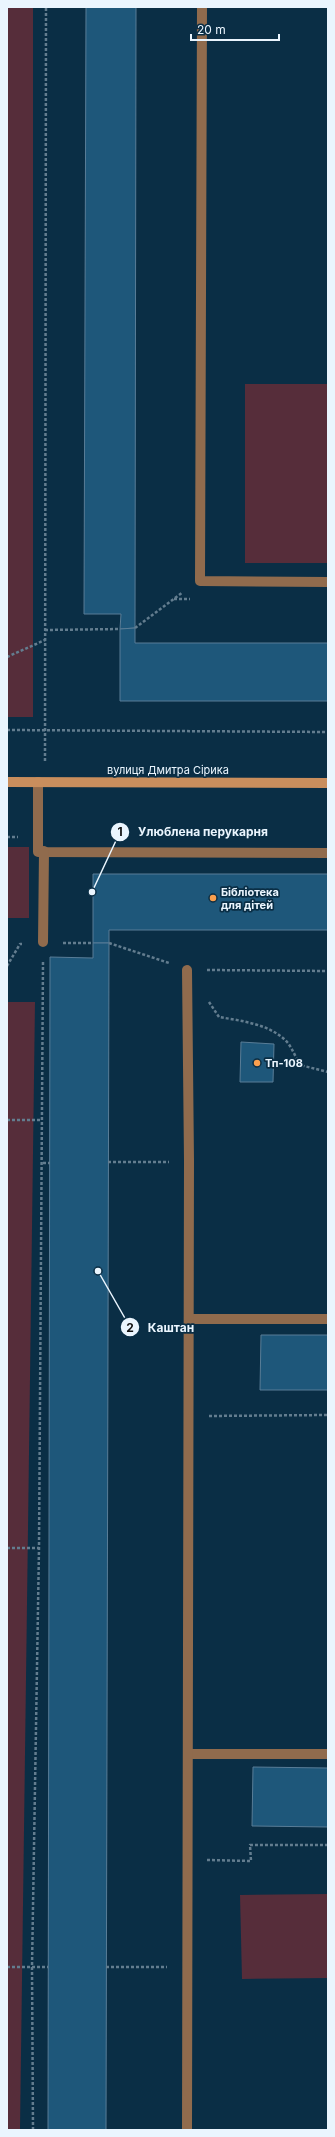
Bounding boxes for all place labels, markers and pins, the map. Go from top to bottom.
callout: Улюблена перукарня [110,820,276,844]
place label: Бібліотека для дітей [221,885,279,912]
marker: Бібліотека для дітей [208,893,218,903]
place label: Тп-108 [265,1056,303,1070]
marker: Тп-108 [252,1058,262,1068]
callout: Каштан [120,1315,202,1339]

